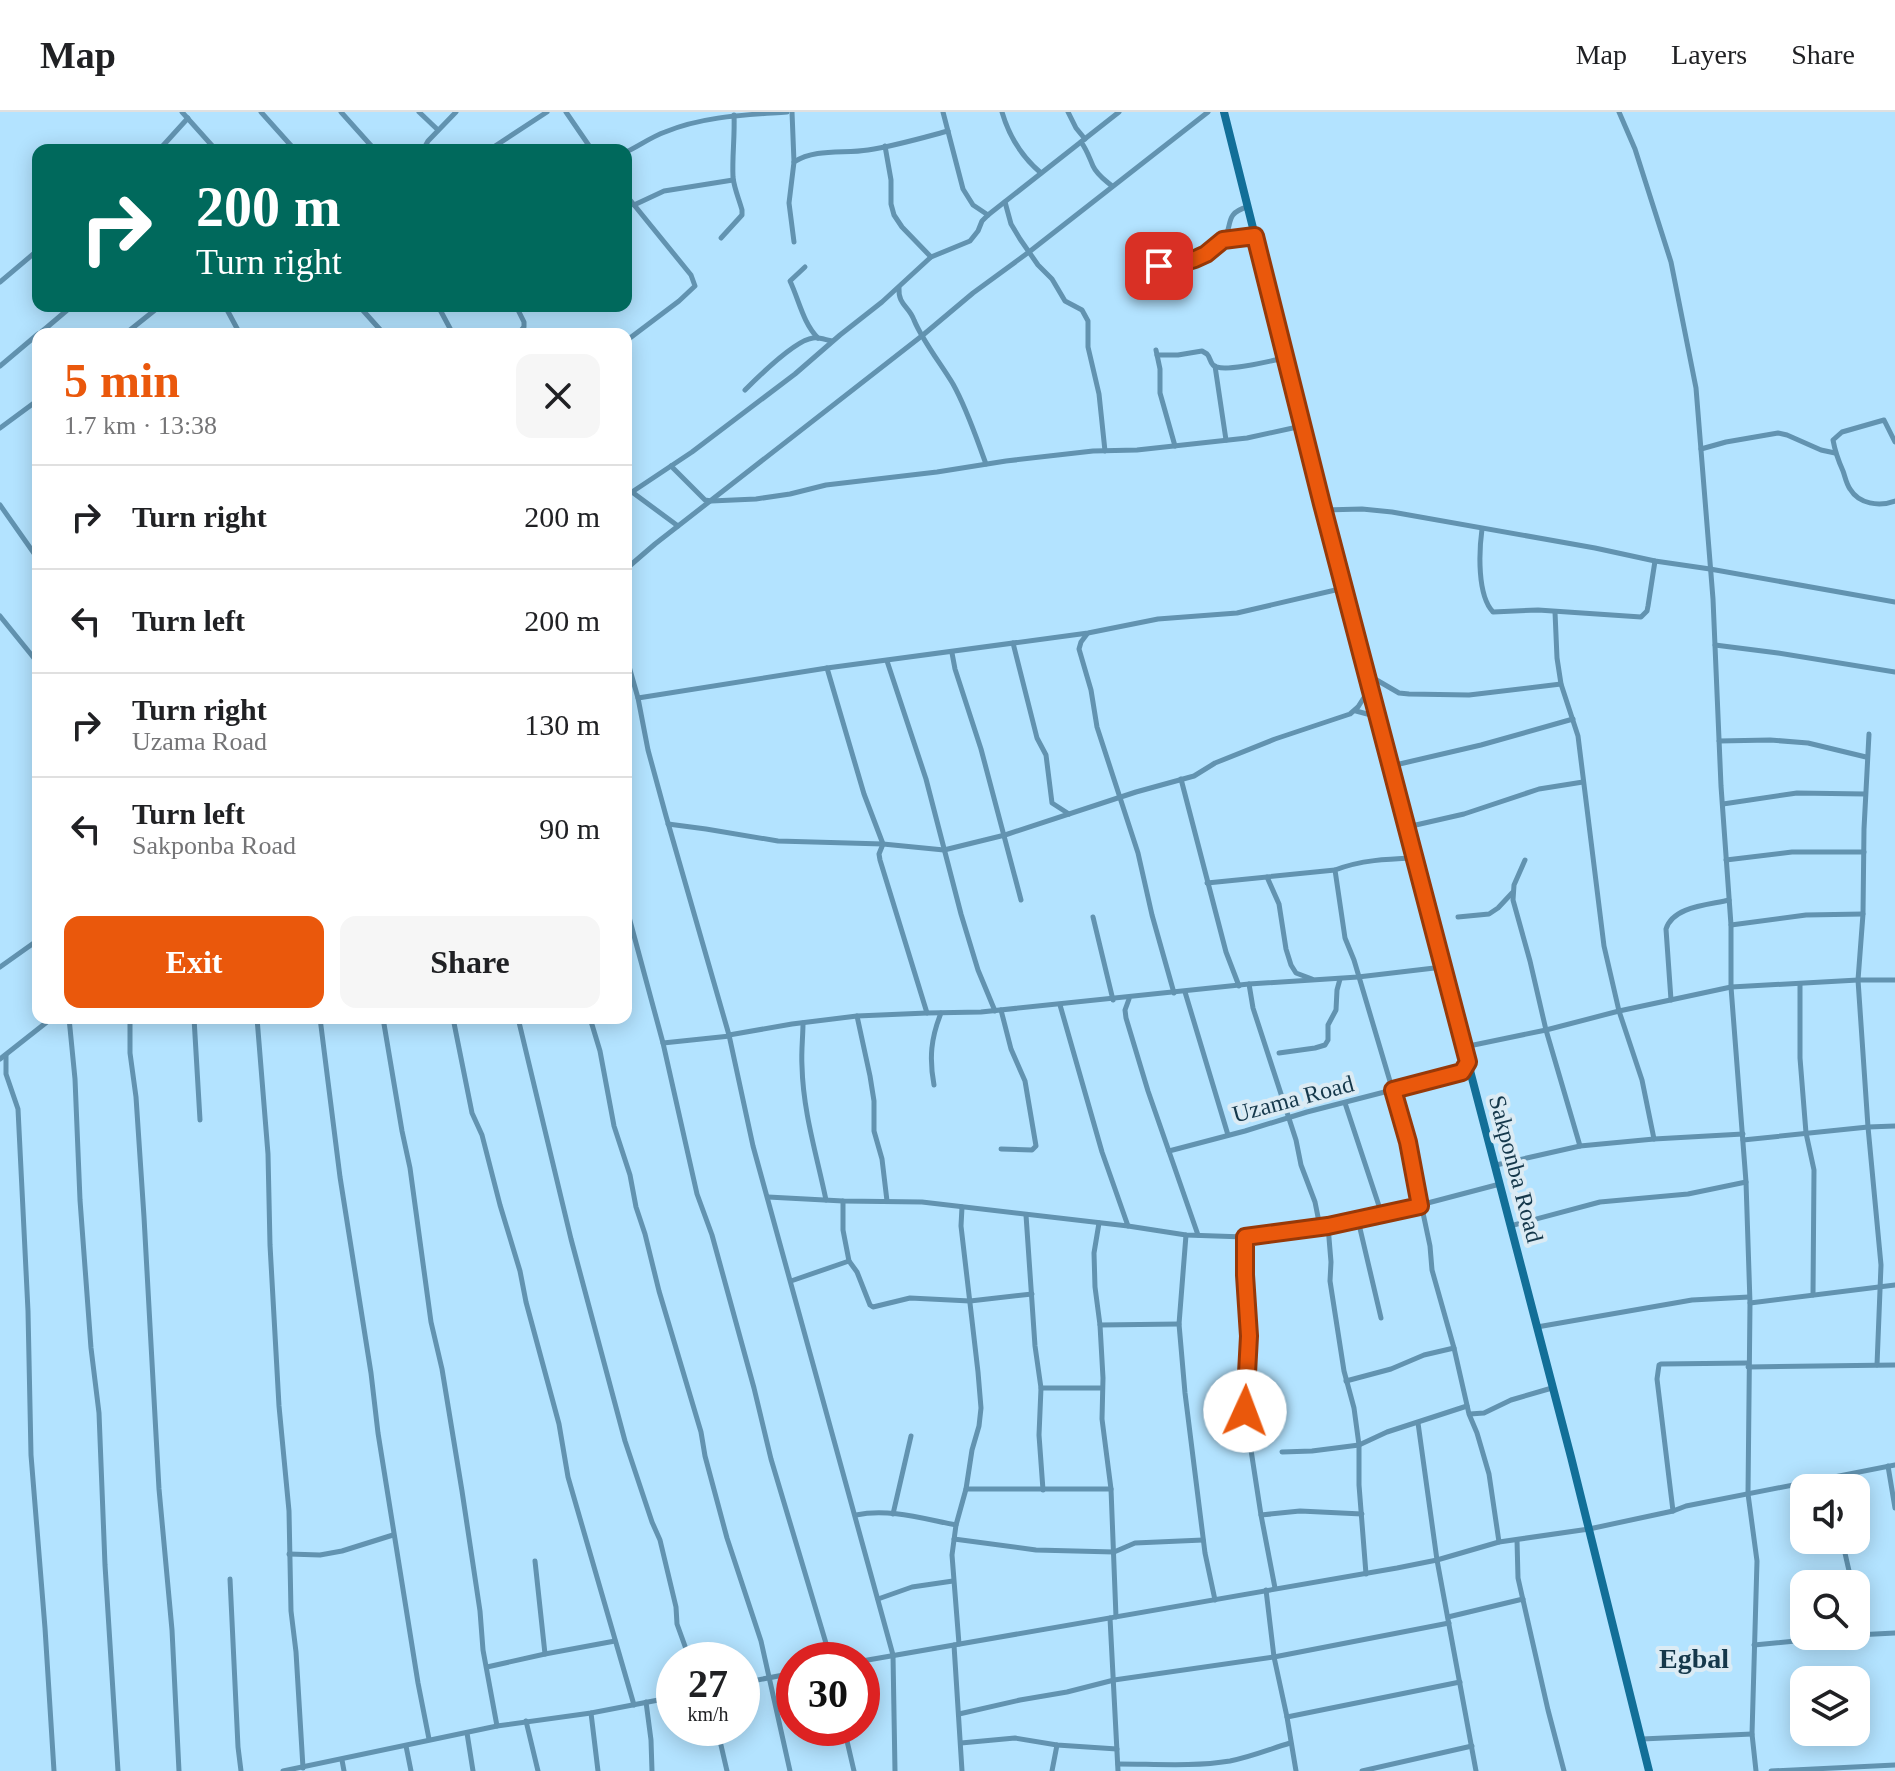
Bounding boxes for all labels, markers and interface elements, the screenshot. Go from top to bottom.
text: Map [40,34,116,76]
text: Map [1576,39,1627,70]
text: Layers [1671,39,1747,70]
text: Share [1791,39,1855,70]
icon: right [64,176,168,280]
text: 200 m [196,176,341,238]
pin [1125,232,1193,300]
text: Turn right [196,242,342,282]
icon: arrive [1137,244,1181,288]
text: 5 min [64,354,180,407]
button: close [516,354,600,438]
text: 1.7 km · 13:38 [64,411,217,440]
icon: right [64,495,108,539]
text: Turn right [132,500,267,533]
text: 200 m [524,500,600,533]
icon: left [64,599,108,643]
text: Turn left [132,604,245,637]
text: 200 m [524,604,600,637]
text: Turn right [132,693,267,726]
icon: right [64,703,108,747]
text: 130 m [524,708,600,741]
text: Uzama Road [132,727,267,756]
text: Turn left [132,797,245,830]
icon: left [64,807,108,851]
text: 90 m [539,812,600,845]
text: Sakponba Road [132,831,296,860]
button: Exit [64,916,324,1008]
button: Share [340,916,600,1008]
street label: Uzama Road [1229,1070,1357,1128]
street label: Sakponba Road [1484,1093,1548,1245]
position arrow [1203,1369,1287,1453]
map controls [1790,1474,1870,1746]
button: sound [1790,1474,1870,1554]
button: search [1790,1570,1870,1650]
speed limit sign: 30 [776,1642,880,1746]
district label: Egbal [1659,1643,1729,1674]
text: 27 [688,1661,728,1706]
button: layers [1790,1666,1870,1746]
text: km/h [687,1703,729,1725]

